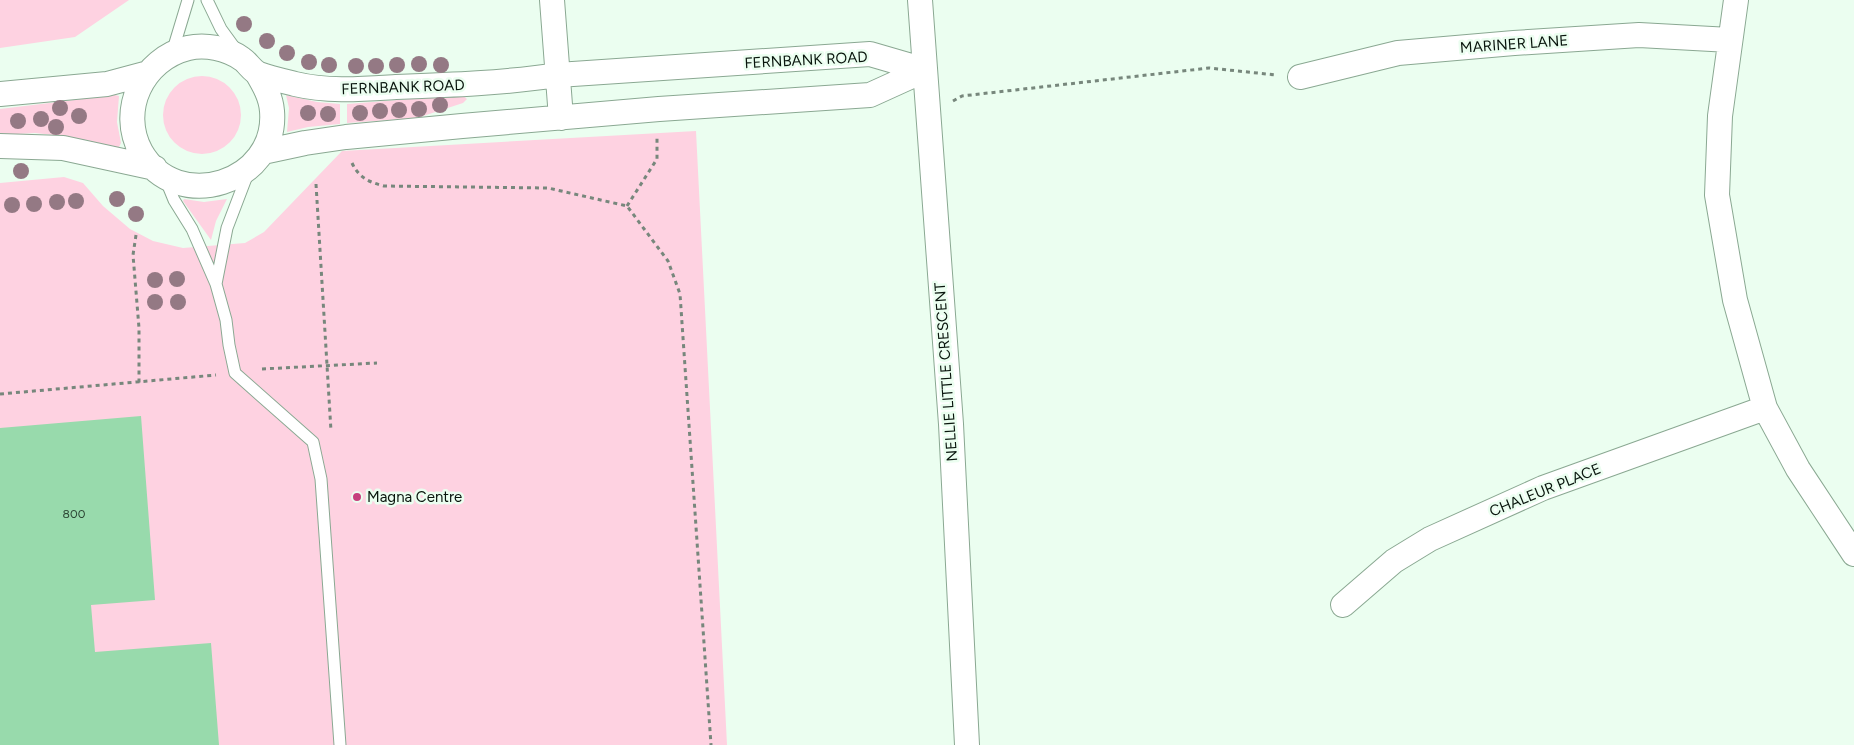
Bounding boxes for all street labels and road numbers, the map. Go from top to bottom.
street label: MARINER LANE [1459,31,1569,57]
street label: FERNBANK ROAD [744,48,868,72]
street label: FERNBANK ROAD [341,76,465,98]
street label: NELLIE LITTLE CRESCENT [931,281,961,462]
street label: CHALEUR PLACE [1487,459,1603,521]

